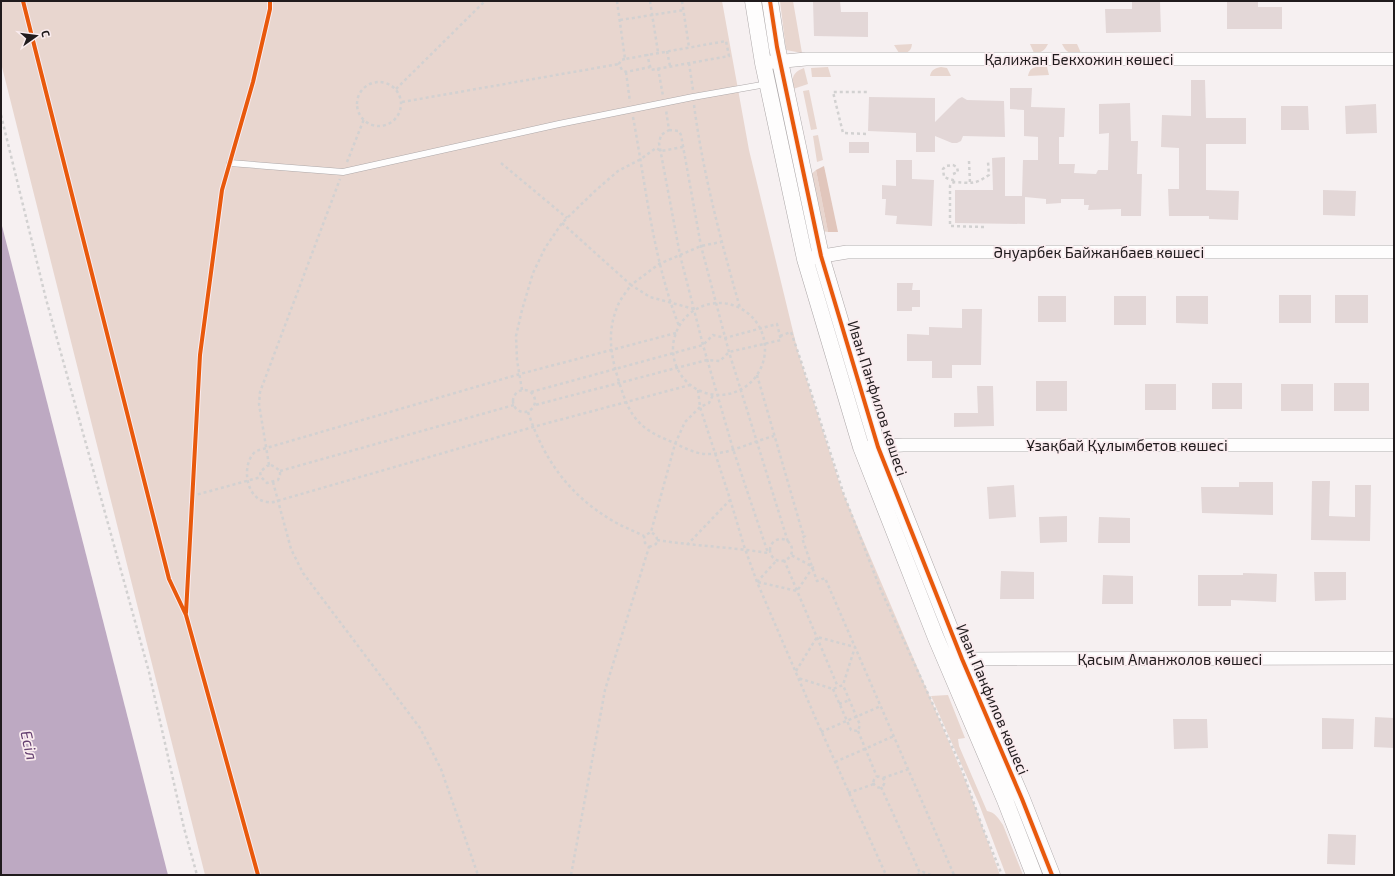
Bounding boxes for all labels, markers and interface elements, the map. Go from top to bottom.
north arrow [16,16,56,56]
text: С [39,29,53,39]
street label: Қалижан Бекхожин көшесі [984,50,1174,68]
street label: Әнуарбек Байжанбаев көшесі [994,243,1204,262]
street label: Иван Панфилов көшесі [844,318,912,478]
street label: Ұзақбай Құлымбетов көшесі [1026,436,1228,454]
street label: Иван Панфилов көшесі [953,621,1033,777]
street label: Қасым Аманжолов көшесі [1078,650,1262,668]
water label: Есіл [17,728,43,762]

